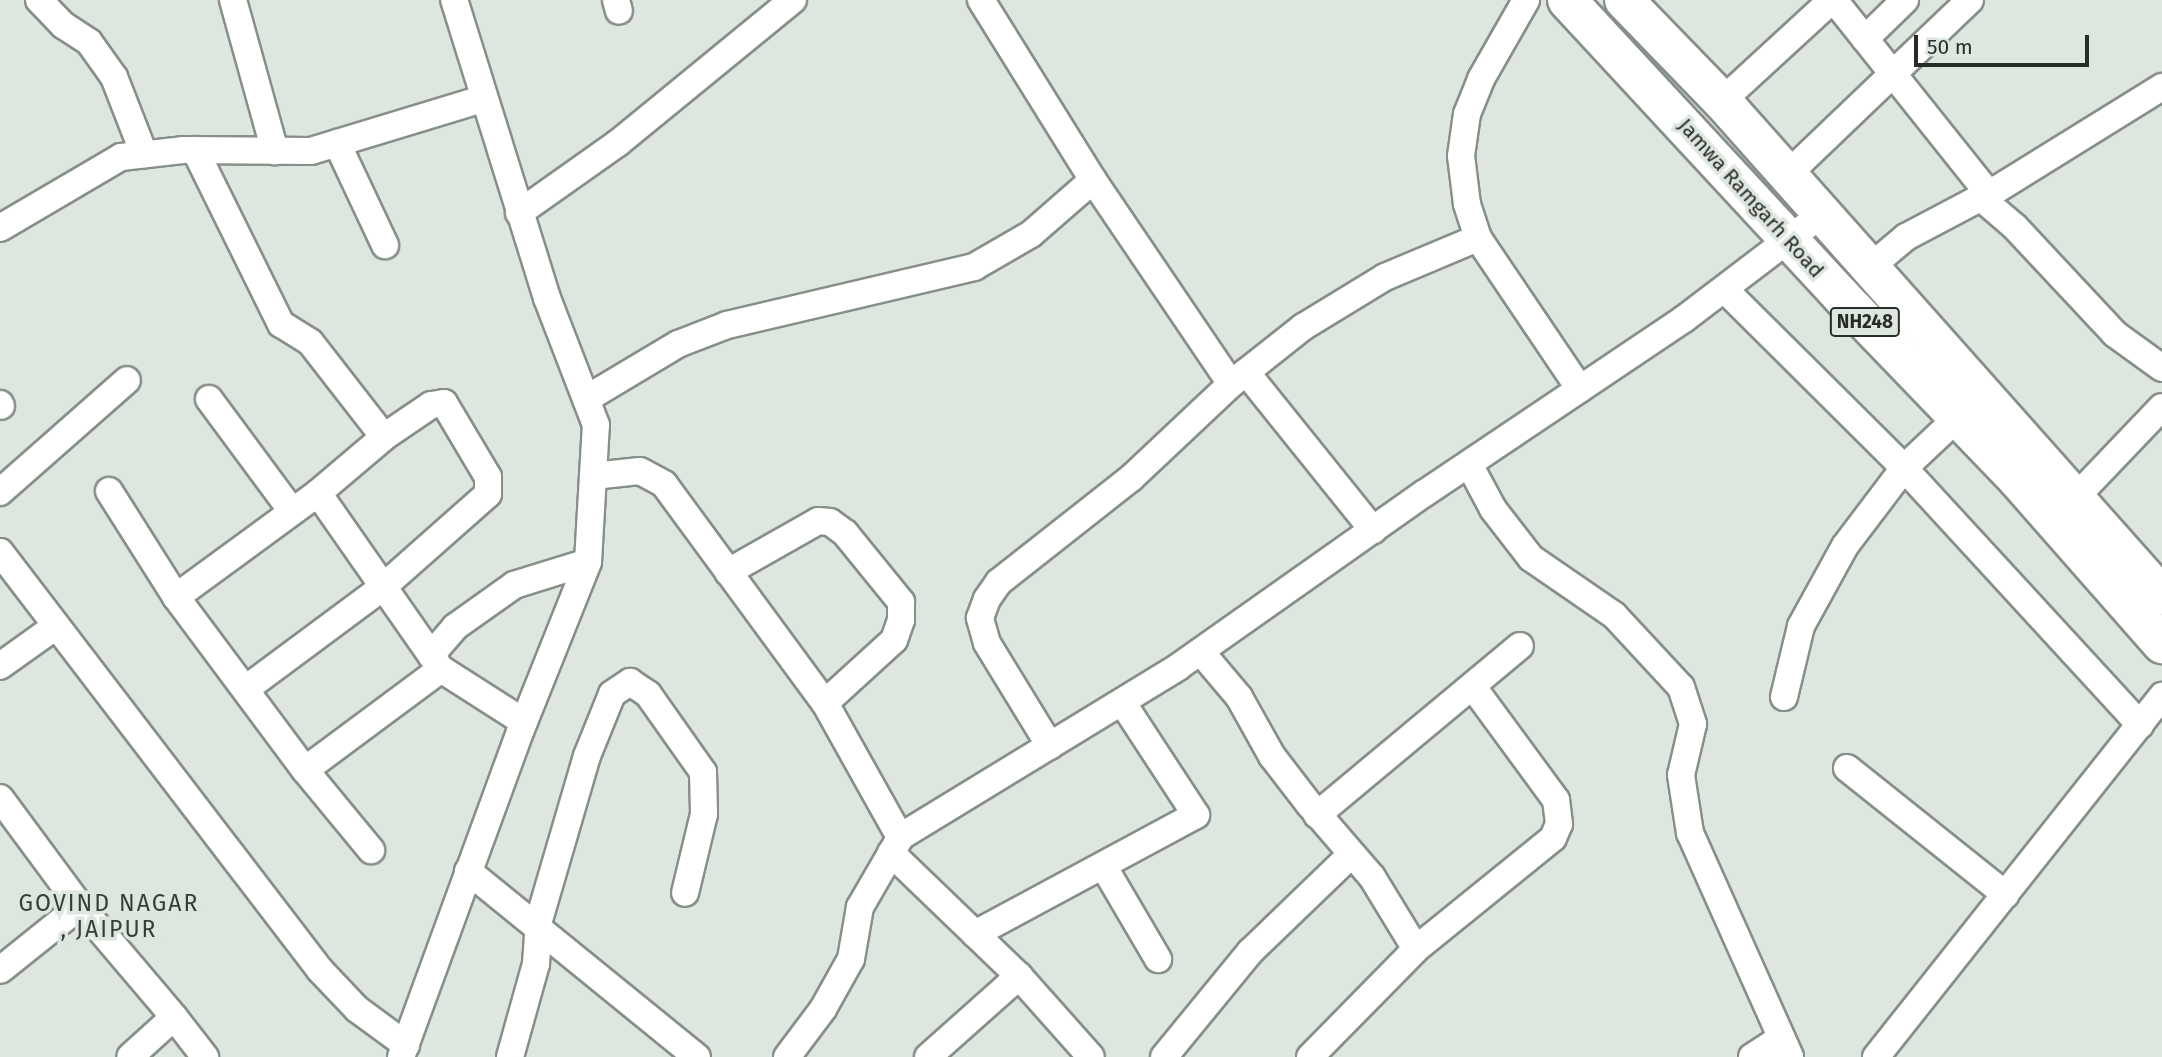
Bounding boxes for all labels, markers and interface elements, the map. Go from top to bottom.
scale bar [1917,21,2092,65]
text: 50 m [1927,34,1973,60]
street label: Jamwa Ramgarh Road [1673,113,1829,283]
road number: NH248 [1828,306,1902,338]
district label: GOVIND NAGAR , JAIPUR [20,889,198,943]

